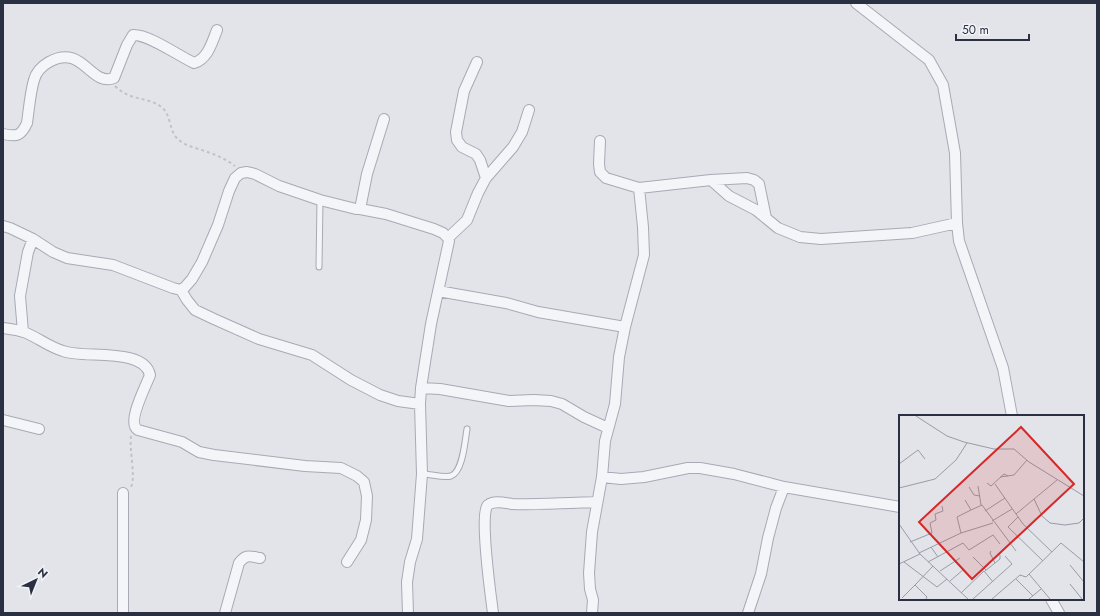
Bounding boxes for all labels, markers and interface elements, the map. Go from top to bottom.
scale bar [956,16,1029,42]
text: 50 m [962,21,989,39]
inset map [899,415,1084,600]
north arrow [16,560,56,600]
text: N [34,564,51,582]

